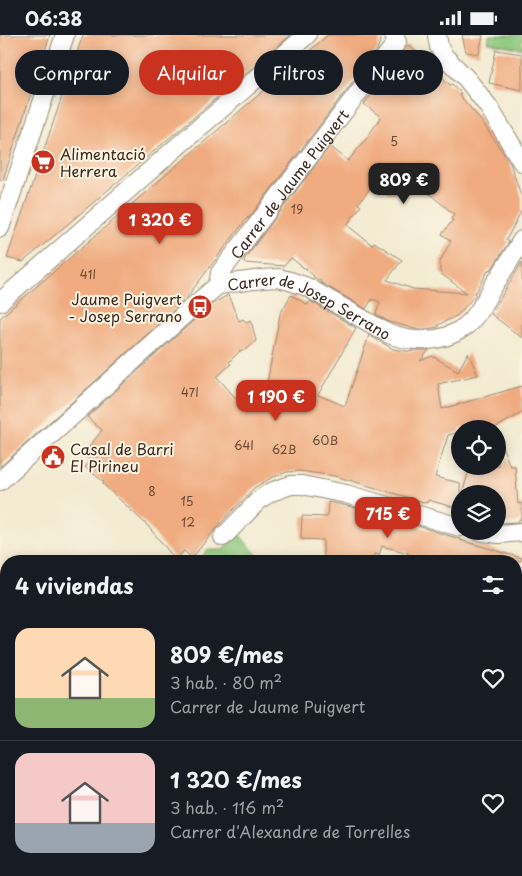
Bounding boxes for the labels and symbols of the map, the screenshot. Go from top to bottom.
street label: Carrer de Jaume Puigvert [224,104,353,263]
house number: 5 [390,132,398,150]
place label: Alimentació Herrera [60,142,146,182]
supermarket icon: Alimentació Herrera [30,149,56,175]
pin: 809 € [369,163,439,205]
house number: 19 [291,200,303,218]
pin: 1 320 € [114,203,206,245]
house number: 41I [80,265,96,283]
street label: Carrer de Josep Serrano [226,266,396,344]
place label: Jaume Puigvert - Josep Serrano [68,287,182,327]
bus stop icon: Jaume Puigvert - Josep Serrano [187,294,213,320]
pin: 1 190 € [230,379,322,422]
house number: 47I [181,383,199,401]
house number: 60B [312,431,338,449]
house number: 64I [234,436,254,454]
place label: Casal de Barri El Pirineu [70,437,174,477]
house number: 62B [272,440,296,458]
public building icon: Casal de Barri El Pirineu [40,444,66,470]
house number: 8 [148,482,156,500]
house number: 15 [180,492,194,510]
pin: 715 € [353,497,423,539]
house number: 12 [181,513,195,531]

